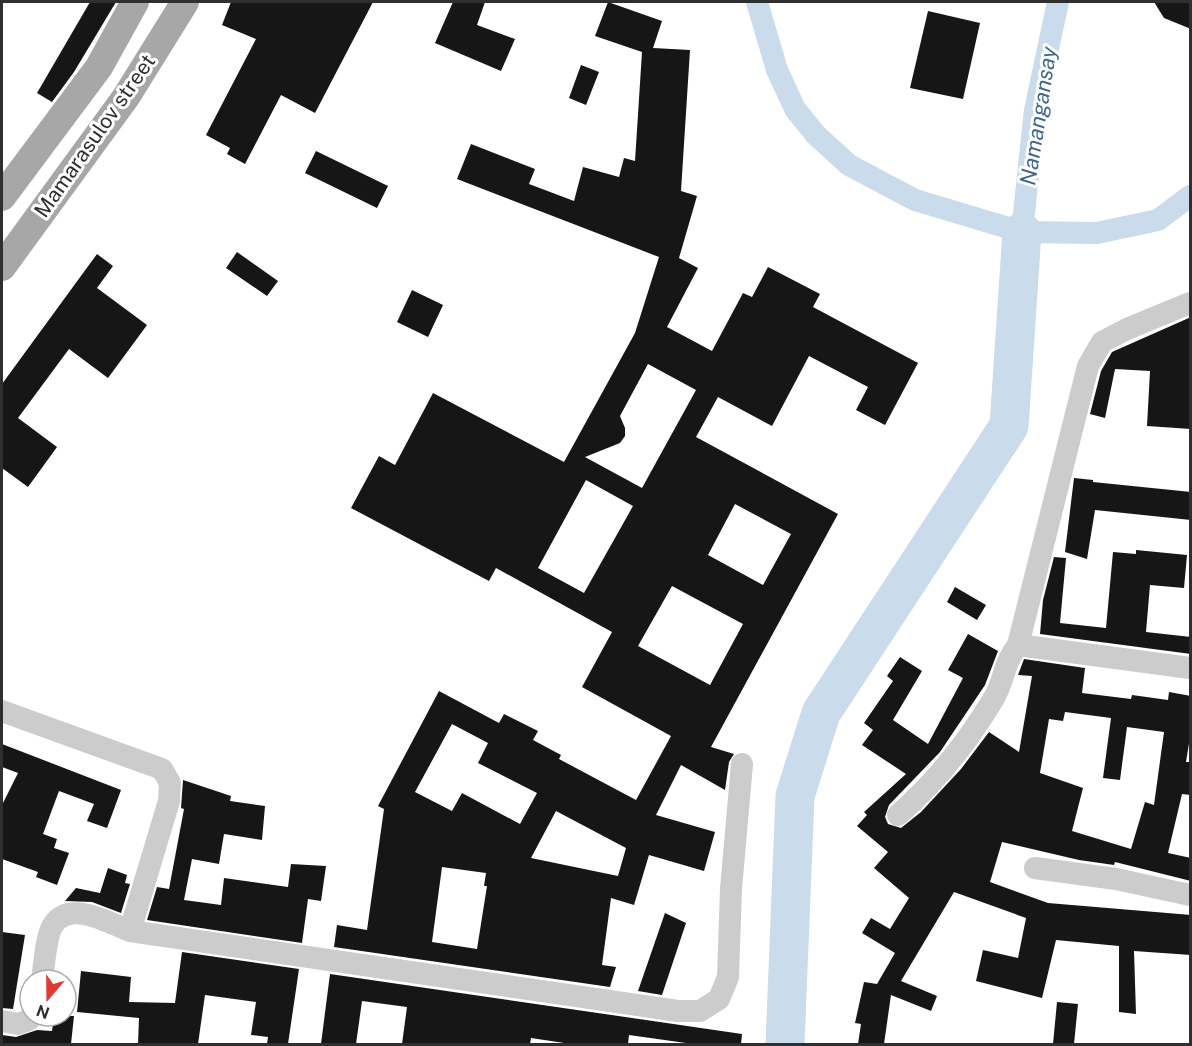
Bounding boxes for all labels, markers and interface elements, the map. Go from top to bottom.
water label: Namangansay [1014,44,1062,187]
street label: Mamarasulov street [29,49,160,222]
north arrow [18,968,78,1028]
text: N [34,1001,52,1023]

